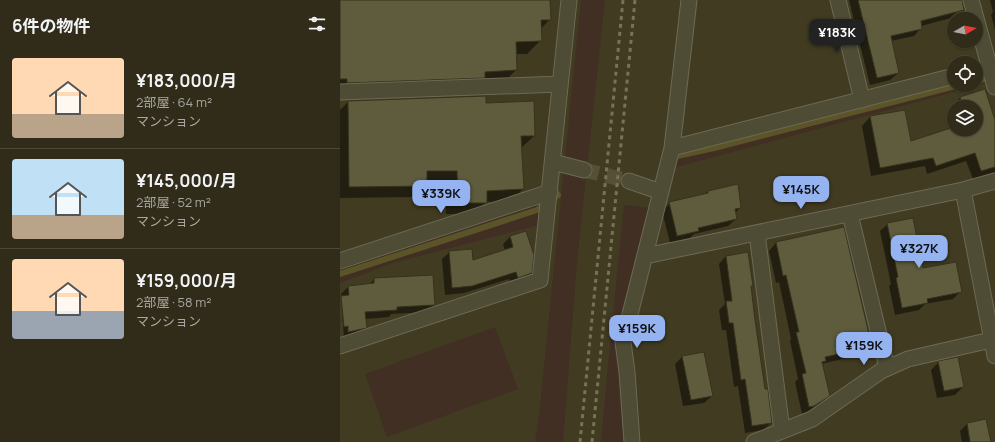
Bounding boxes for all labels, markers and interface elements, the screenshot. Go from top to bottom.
north arrow [947,12,983,48]
map controls [947,12,983,136]
icon: filters [306,13,328,35]
text: 6件の物件 [12,14,91,37]
pin: ¥183K [809,19,865,53]
text: ¥183K [818,23,856,41]
button: locate [947,56,983,92]
text: ¥183,000/月 [136,69,237,92]
icon: home [44,74,92,122]
text: 2部屋 · 64 m² [136,93,212,111]
button: layers [947,100,983,136]
text: マンション [136,112,201,130]
text: ¥145,000/月 [136,169,237,192]
icon: home [44,175,92,223]
pin: ¥145K [773,176,829,210]
pin: ¥339K [413,180,469,214]
text: ¥145K [782,180,820,198]
text: ¥339K [421,184,461,202]
text: 2部屋 · 52 m² [136,193,211,211]
text: マンション [136,212,201,230]
pin: ¥327K [891,235,947,269]
text: ¥327K [900,239,938,257]
text: ¥159,000/月 [136,269,237,292]
icon: home [44,275,92,323]
text: 2部屋 · 58 m² [136,293,211,311]
text: マンション [136,312,201,330]
pin: ¥159K [609,315,665,349]
text: ¥159K [618,319,656,337]
pin: ¥159K [836,332,892,366]
text: ¥159K [845,336,883,354]

